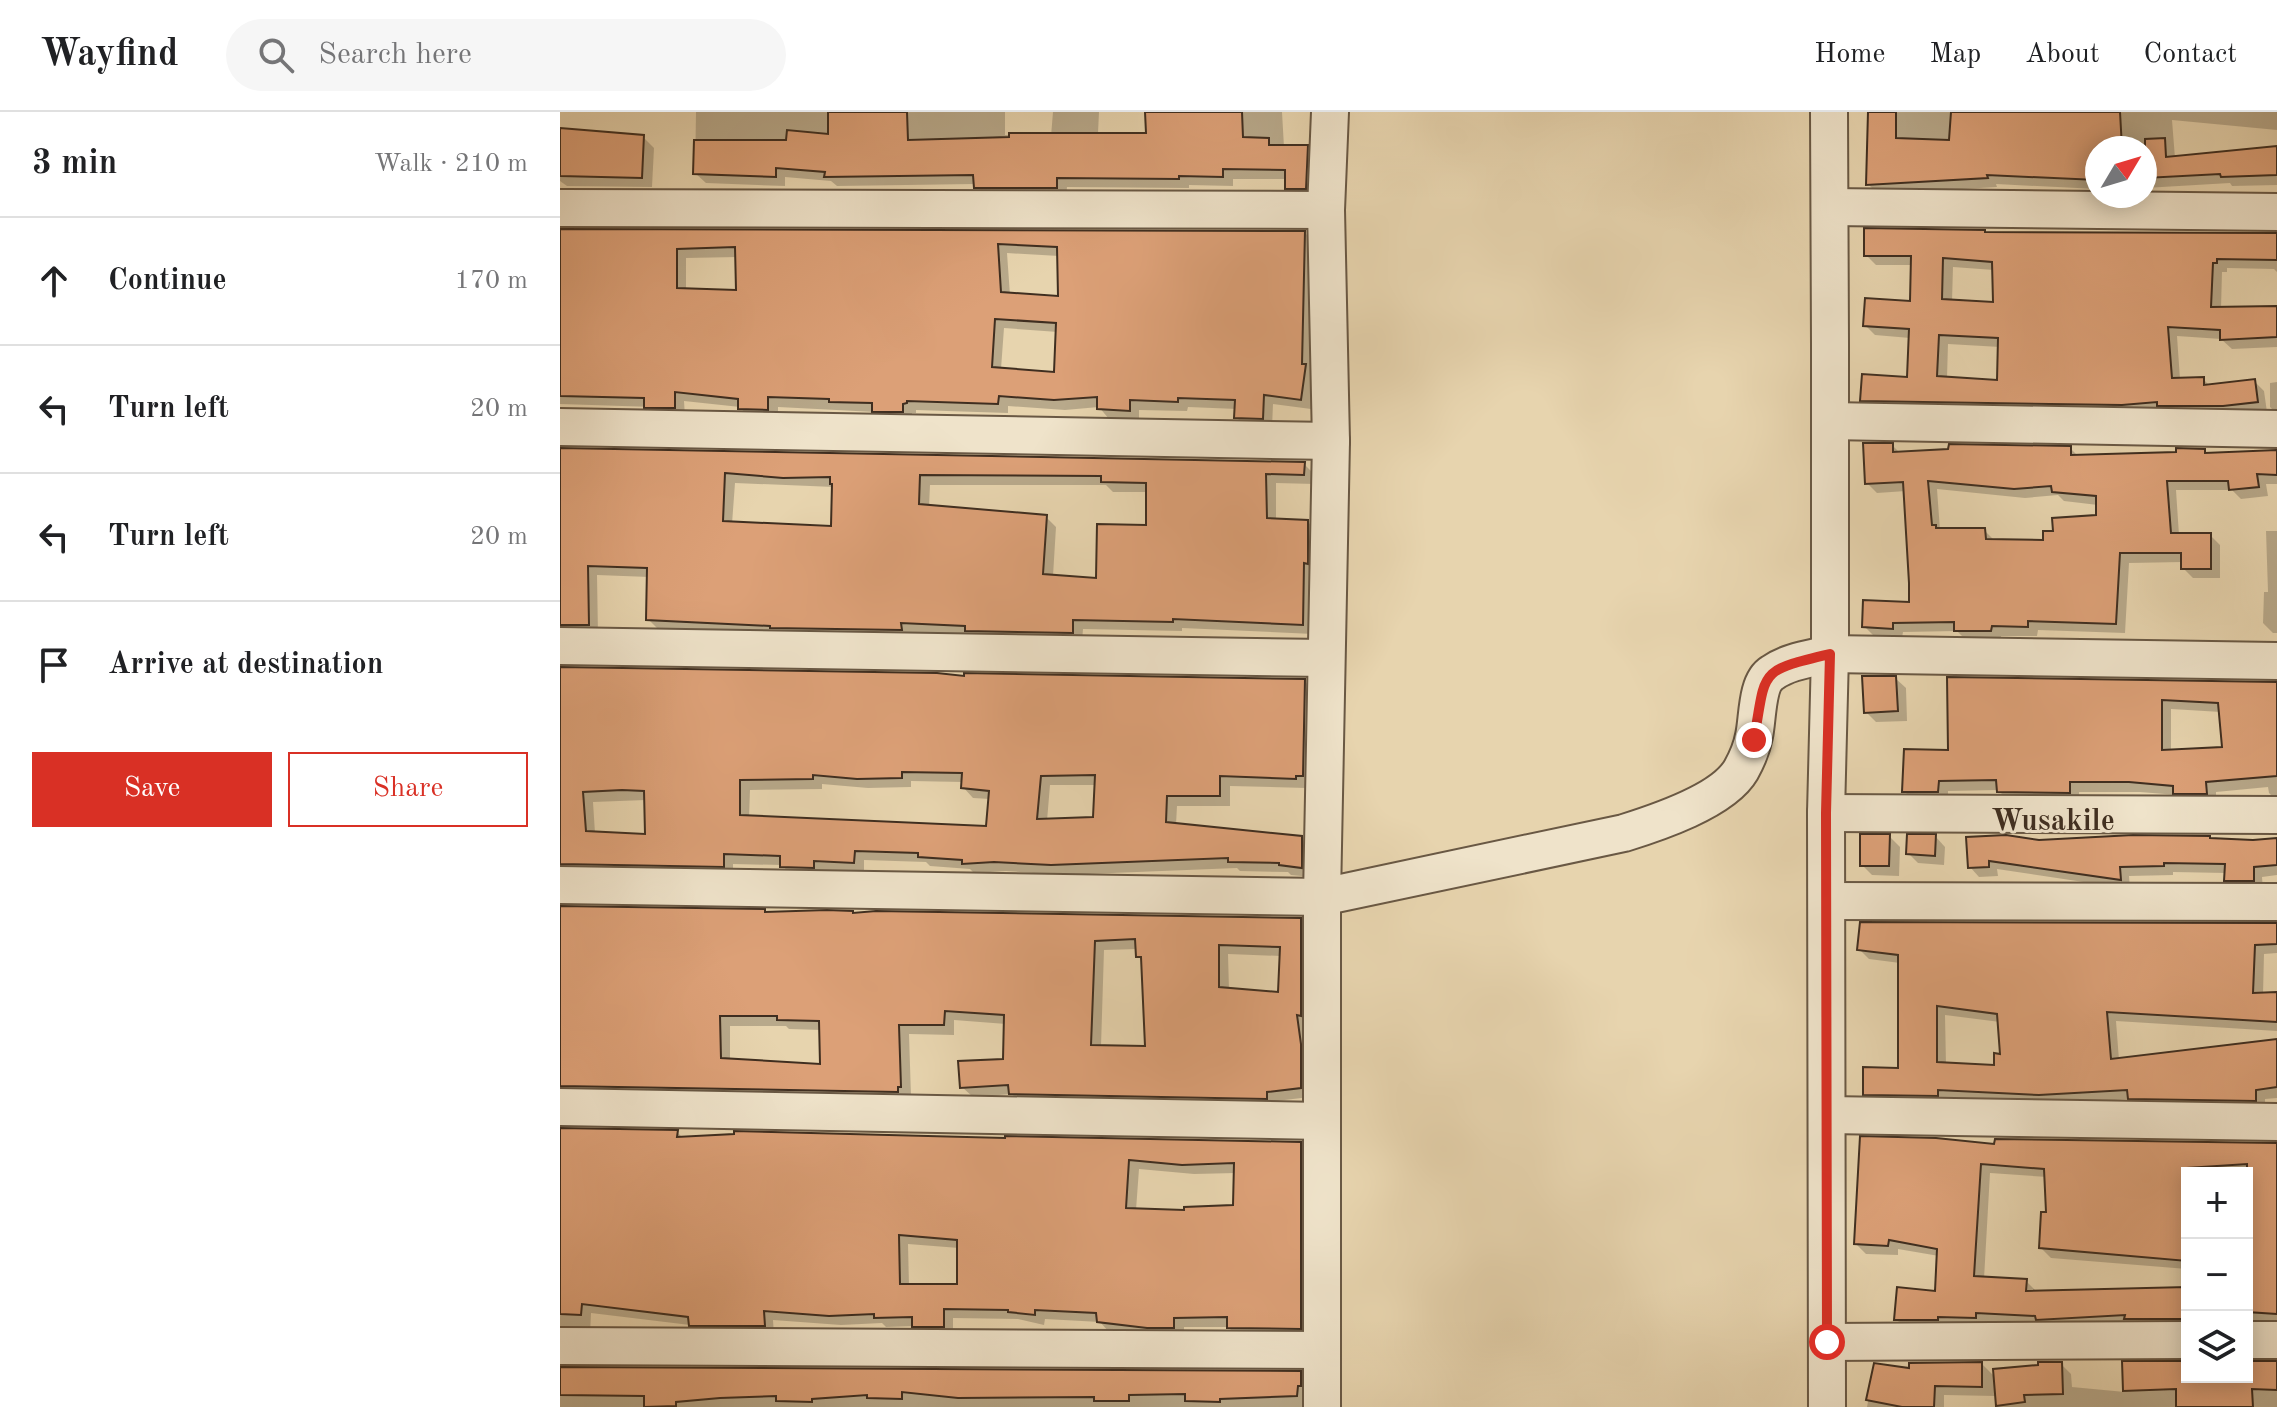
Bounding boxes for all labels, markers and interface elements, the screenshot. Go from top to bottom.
search box [226,19,786,91]
icon: search [254,33,298,77]
text: Wayfind [40,36,178,74]
text: Search here [318,40,472,70]
text: Home [1814,41,1885,69]
text: Map [1929,41,1981,69]
text: About [2025,41,2100,69]
text: Contact [2144,41,2237,69]
north arrow [2085,136,2157,208]
text: 3 min [32,147,117,181]
text: Walk · 210 m [374,151,528,177]
icon: ahead [32,259,76,303]
text: Continue [108,266,227,296]
text: 170 m [455,268,528,294]
icon: left [32,387,76,431]
text: Turn left [108,394,229,424]
text: 20 m [470,396,528,422]
icon: left [32,515,76,559]
text: Turn left [108,522,229,552]
text: 20 m [470,524,528,550]
icon: arrive [32,643,76,687]
text: Arrive at destination [108,650,383,680]
route end [1736,722,1772,758]
button: Save [32,752,272,827]
button: Share [288,752,528,827]
district label: Wusakile [1991,807,2115,837]
map controls [2181,1167,2253,1383]
button: + [2181,1167,2253,1239]
button: − [2181,1239,2253,1311]
button: layers [2181,1311,2253,1383]
route start [1809,1324,1845,1360]

